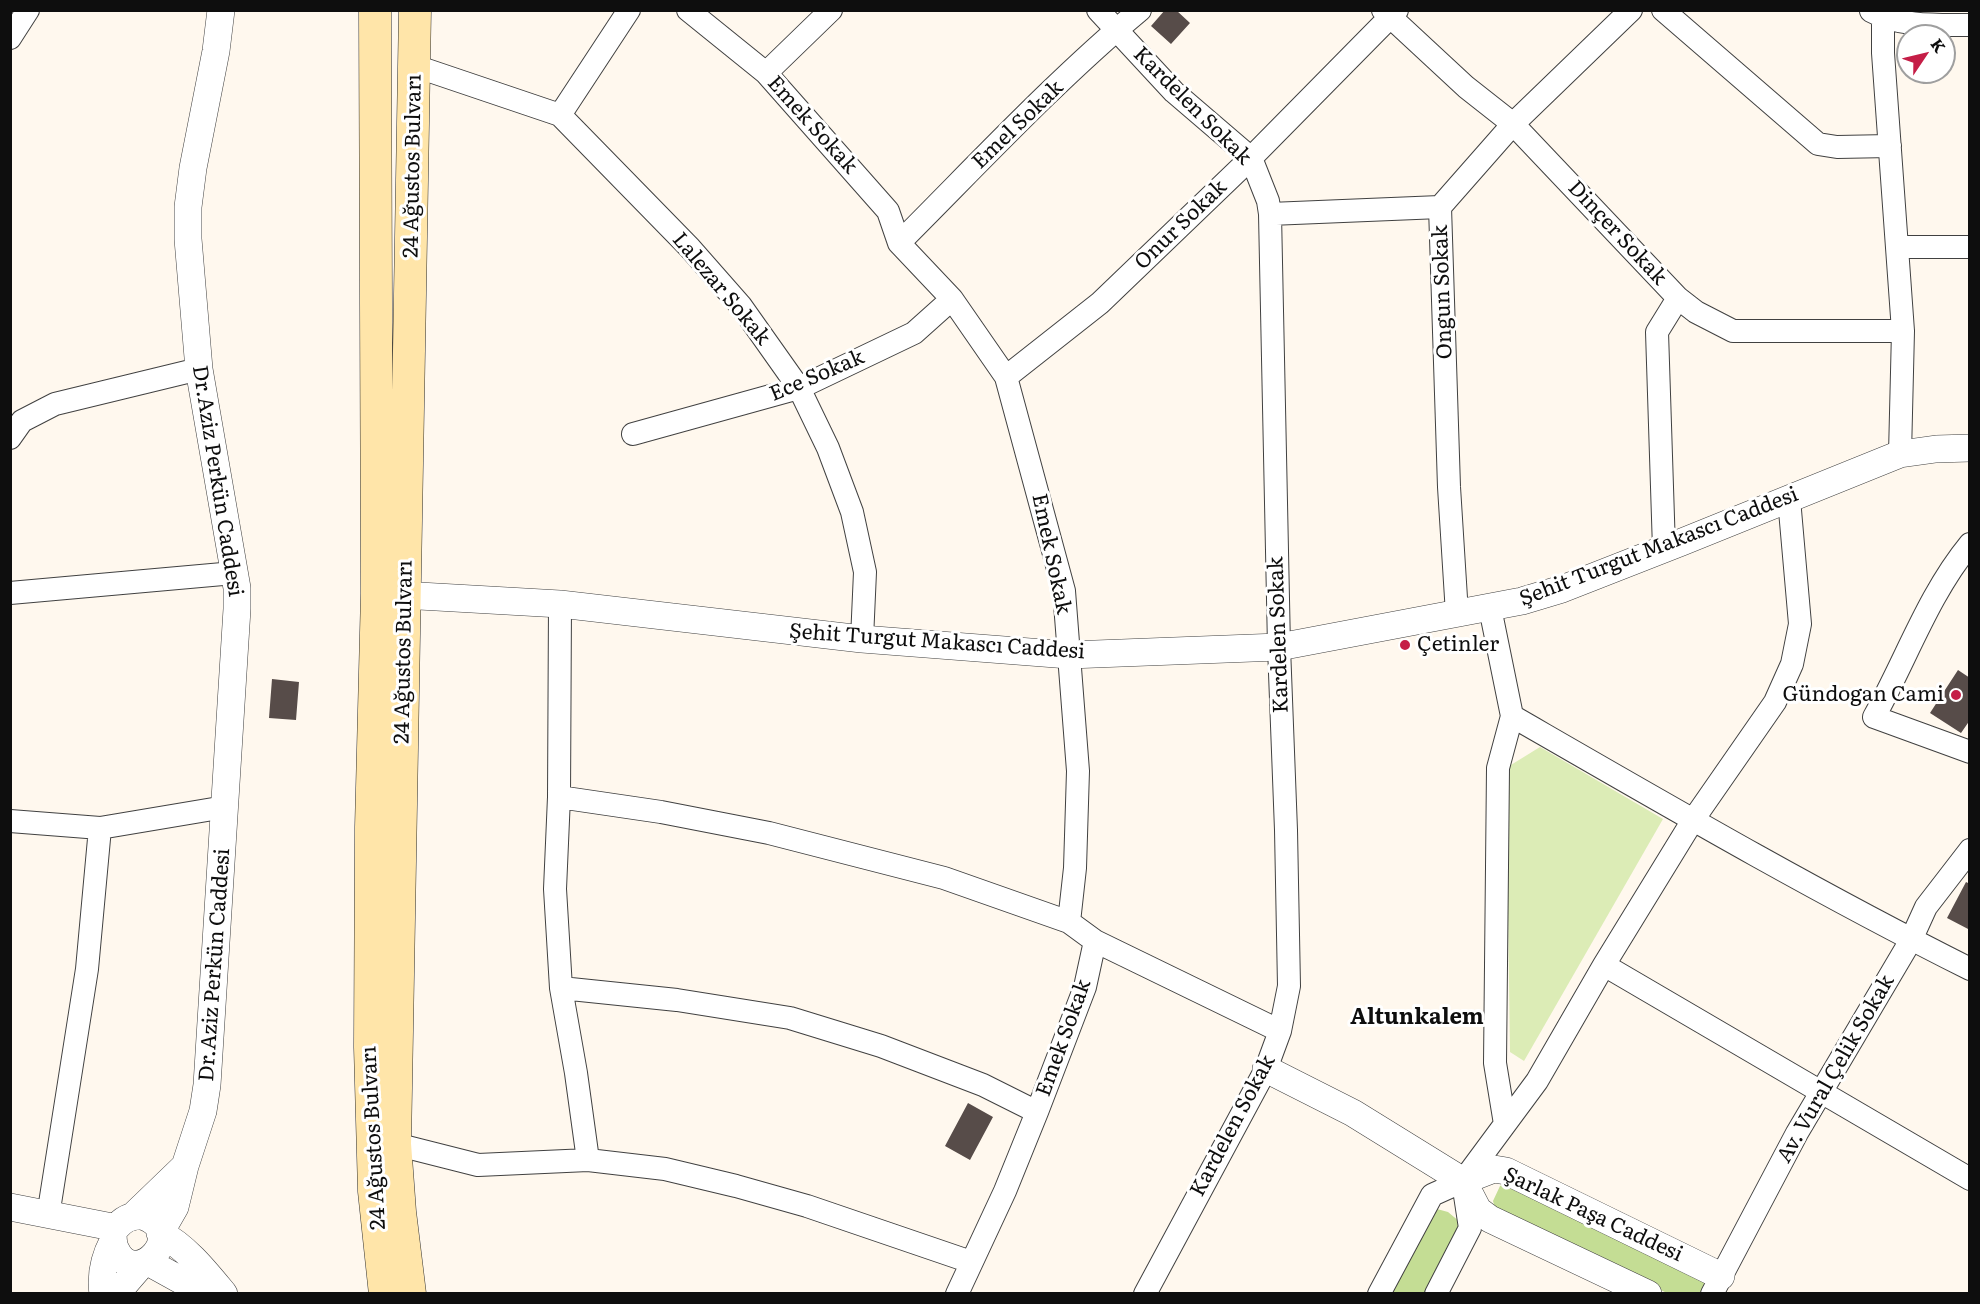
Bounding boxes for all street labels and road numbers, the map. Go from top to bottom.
street label: Kardelen Sokak [1128,42,1256,170]
street label: Emek Sokak [762,71,862,179]
street label: 24 Ağustos Bulvarı [399,74,427,258]
street label: Emel Sokak [967,75,1069,175]
street label: Onur Sokak [1130,175,1232,275]
street label: Dinçer Sokak [1562,176,1672,290]
street label: Ongun Sokak [1428,224,1458,360]
street label: Lalezar Sokak [667,228,775,350]
street label: Ece Sokak [766,345,868,407]
street label: Dr.Aziz Perkün Caddesi [186,364,248,598]
street label: Şehit Turgut Makascı Caddesi [1516,482,1802,612]
street label: Emek Sokak [1026,491,1076,617]
street label: Kardelen Sokak [1264,556,1294,714]
street label: 24 Ağustos Bulvarı [390,560,418,744]
street label: Şehit Turgut Makascı Caddesi [788,619,1086,665]
street label: Dr.Aziz Perkün Caddesi [194,847,236,1083]
street label: Av. Vural Çelik Sokak [1772,971,1900,1167]
street label: Emek Sokak [1031,976,1097,1100]
street label: 24 Ağustos Bulvarı [357,1046,391,1230]
street label: Kardelen Sokak [1185,1051,1281,1201]
street label: Şarlak Paşa Caddesi [1499,1162,1687,1268]

